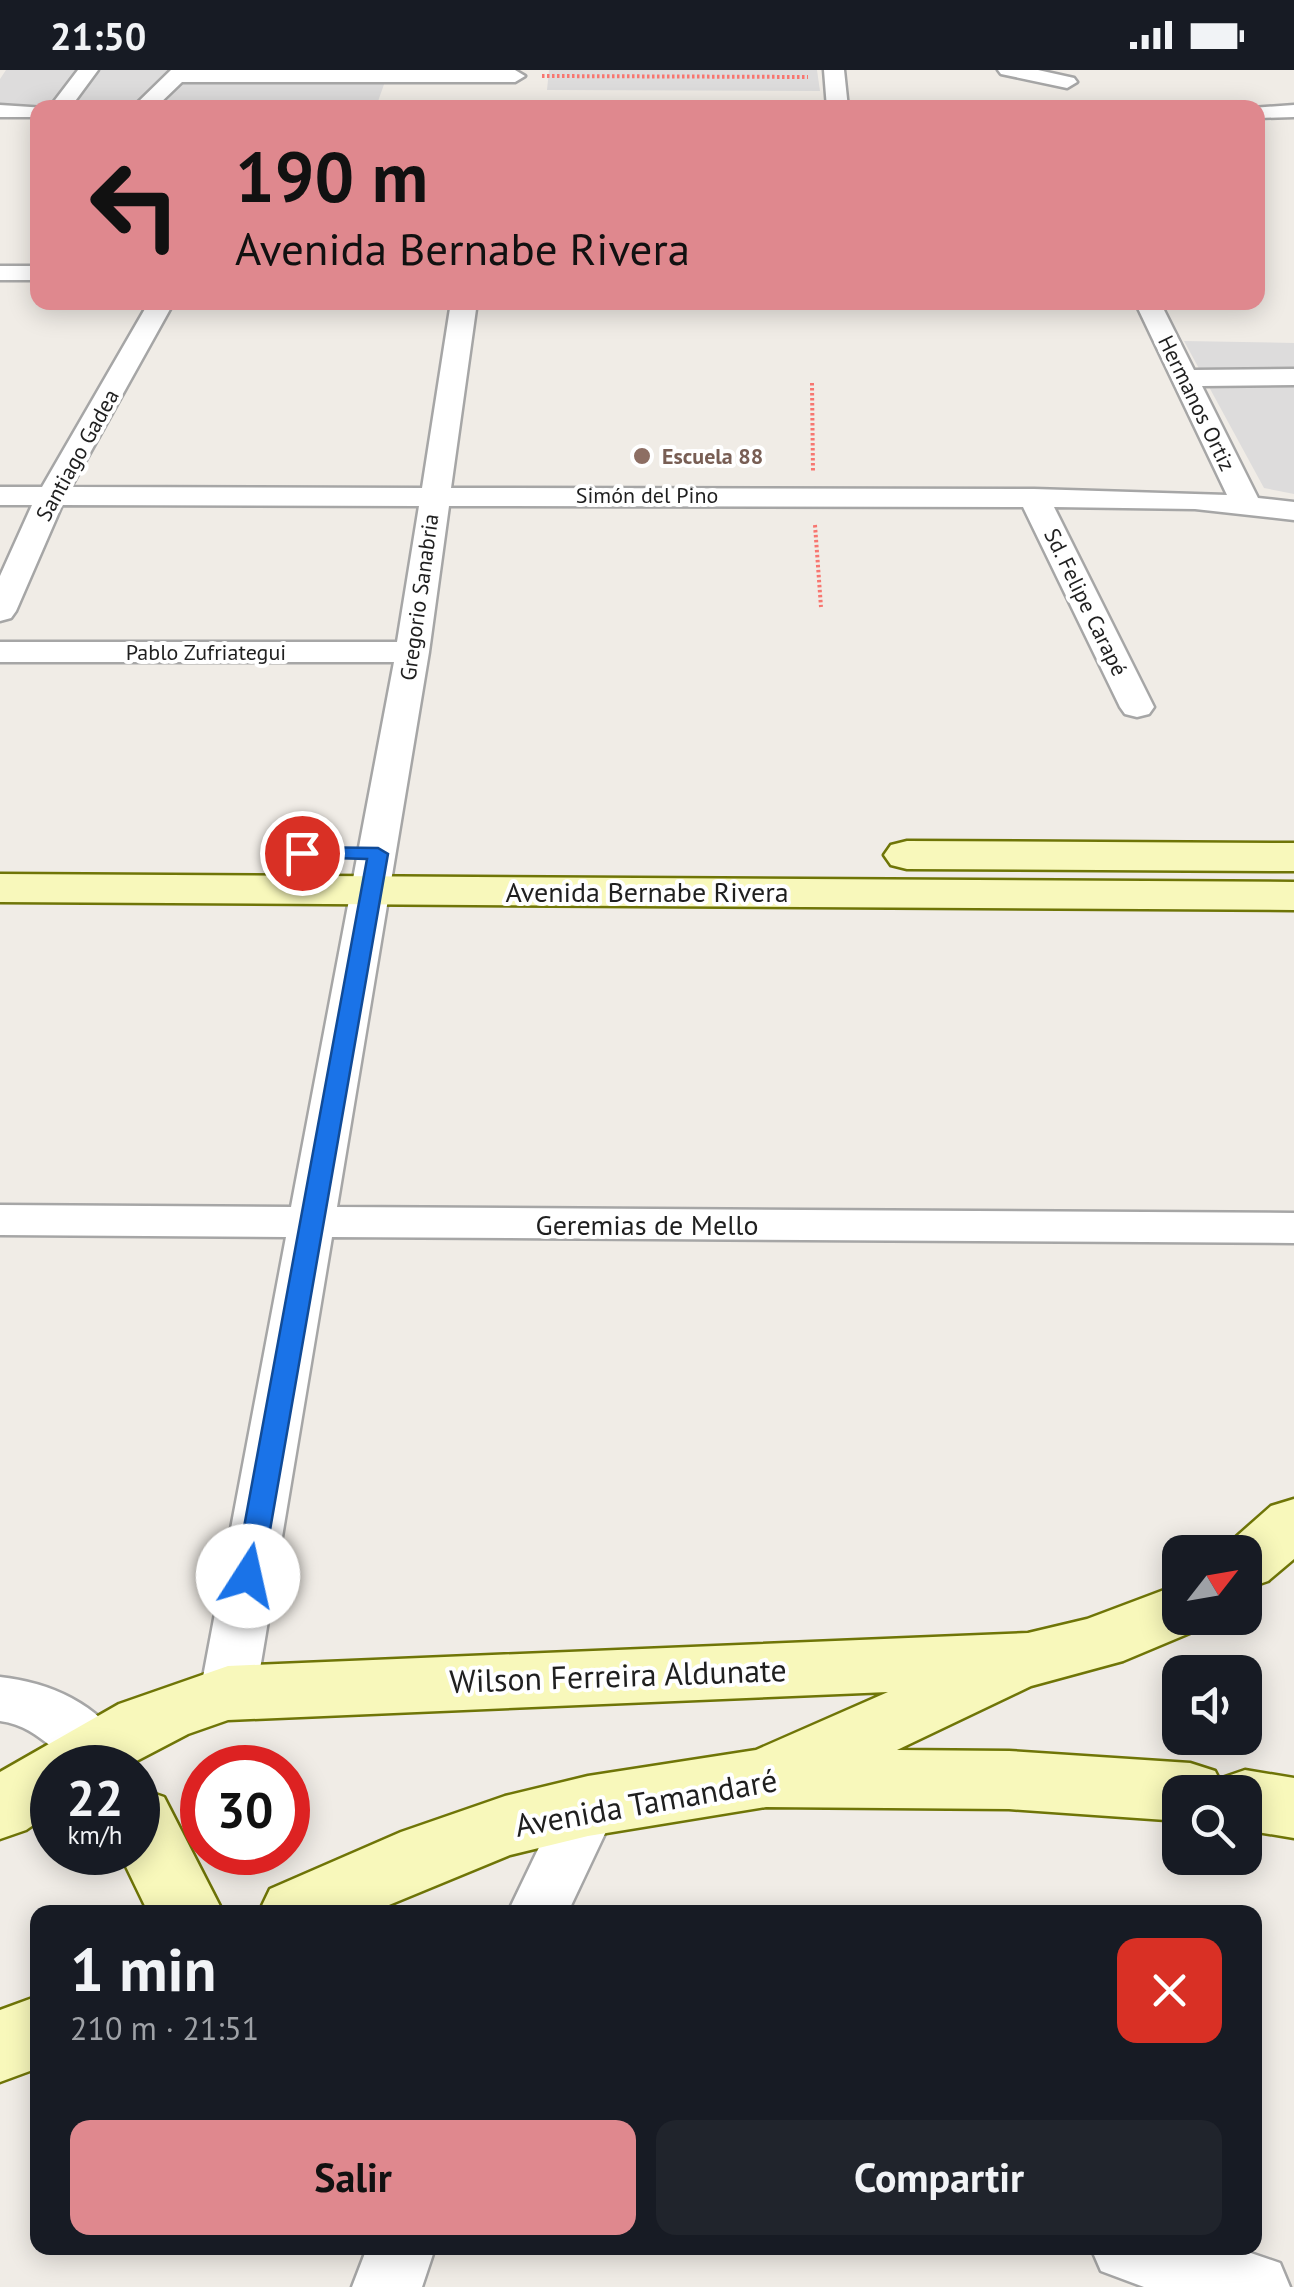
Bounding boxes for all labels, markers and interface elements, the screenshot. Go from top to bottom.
text: 21:50 [50,11,146,60]
text: 190 m [235,131,428,221]
icon: left [70,140,200,270]
text: Avenida Bernabe Rivera [235,219,690,277]
street label: Hermanos Ortiz [1152,331,1242,475]
street label: Santiago Gadea [29,384,125,526]
place label: Escuela 88 [662,442,763,470]
marker: Escuela 88 [631,445,653,467]
street label: Simón del Pino [576,481,718,509]
street label: Gregorio Sanabria [393,512,445,682]
street label: Sd. Felipe Carapé [1038,524,1134,680]
street label: Pablo Zufriategui [126,638,286,666]
pin [260,811,345,896]
icon: arrive [275,826,330,881]
street label: Avenida Bernabe Rivera [505,873,789,910]
street label: Geremias de Mello [536,1206,759,1243]
position arrow [196,1524,300,1628]
north arrow [1162,1535,1262,1635]
map controls [1162,1535,1262,1875]
street label: Wilson Ferreira Aldunate [449,1648,787,1702]
button: sound [1162,1655,1262,1755]
speed limit sign: 30 [180,1745,310,1875]
street label: Avenida Tamandaré [511,1758,780,1846]
text: 22 [67,1765,123,1830]
button: search [1162,1775,1262,1875]
text: km/h [68,1819,122,1851]
text: 1 min [70,1930,216,2008]
button: close [1117,1938,1222,2043]
text: 210 m · 21:51 [70,2007,259,2049]
button: Salir [70,2120,636,2235]
button: Compartir [656,2120,1222,2235]

